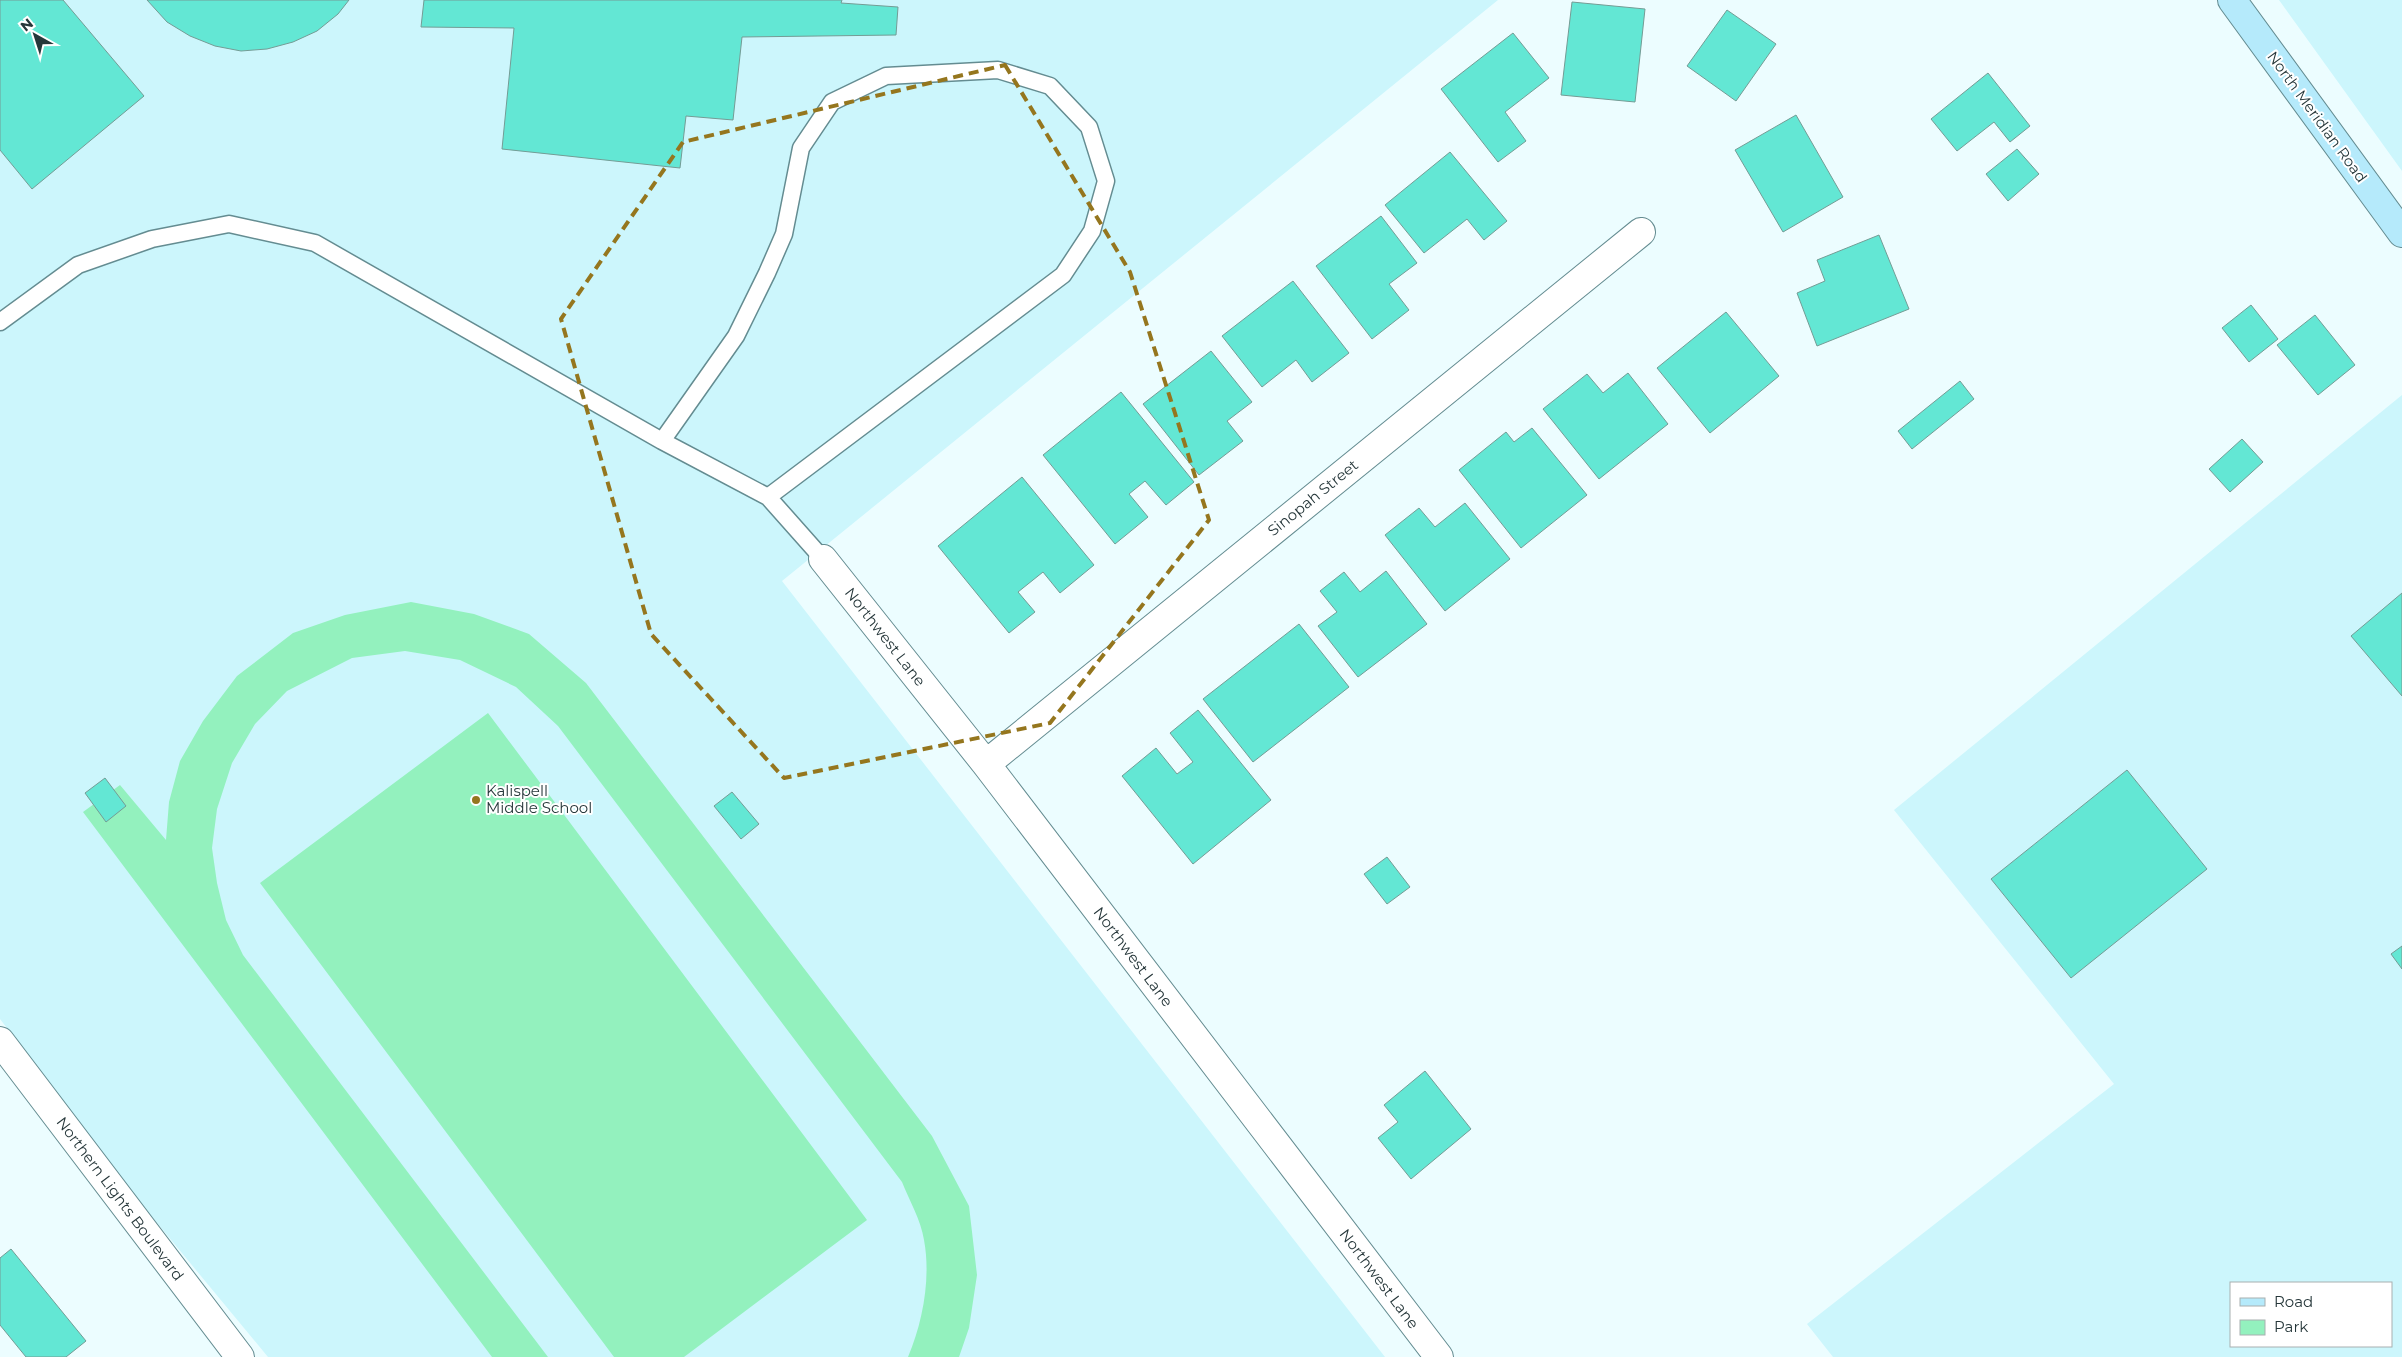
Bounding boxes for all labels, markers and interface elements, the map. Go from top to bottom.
north arrow [10,10,60,60]
text: N [17,14,37,35]
street label: North Meridian Road [2263,47,2371,186]
street label: Sinopah Street [1263,455,1362,540]
street label: Northwest Lane [841,583,930,690]
place label: Kalispell Middle School [486,781,592,817]
marker: Kalispell Middle School [470,794,482,806]
street label: Northwest Lane [1090,903,1177,1010]
street label: Northern Lights Boulevard [53,1113,188,1284]
street label: Northwest Lane [1336,1225,1423,1332]
legend [2230,1282,2392,1347]
text: Road [2274,1292,2313,1311]
text: Park [2274,1317,2308,1336]

